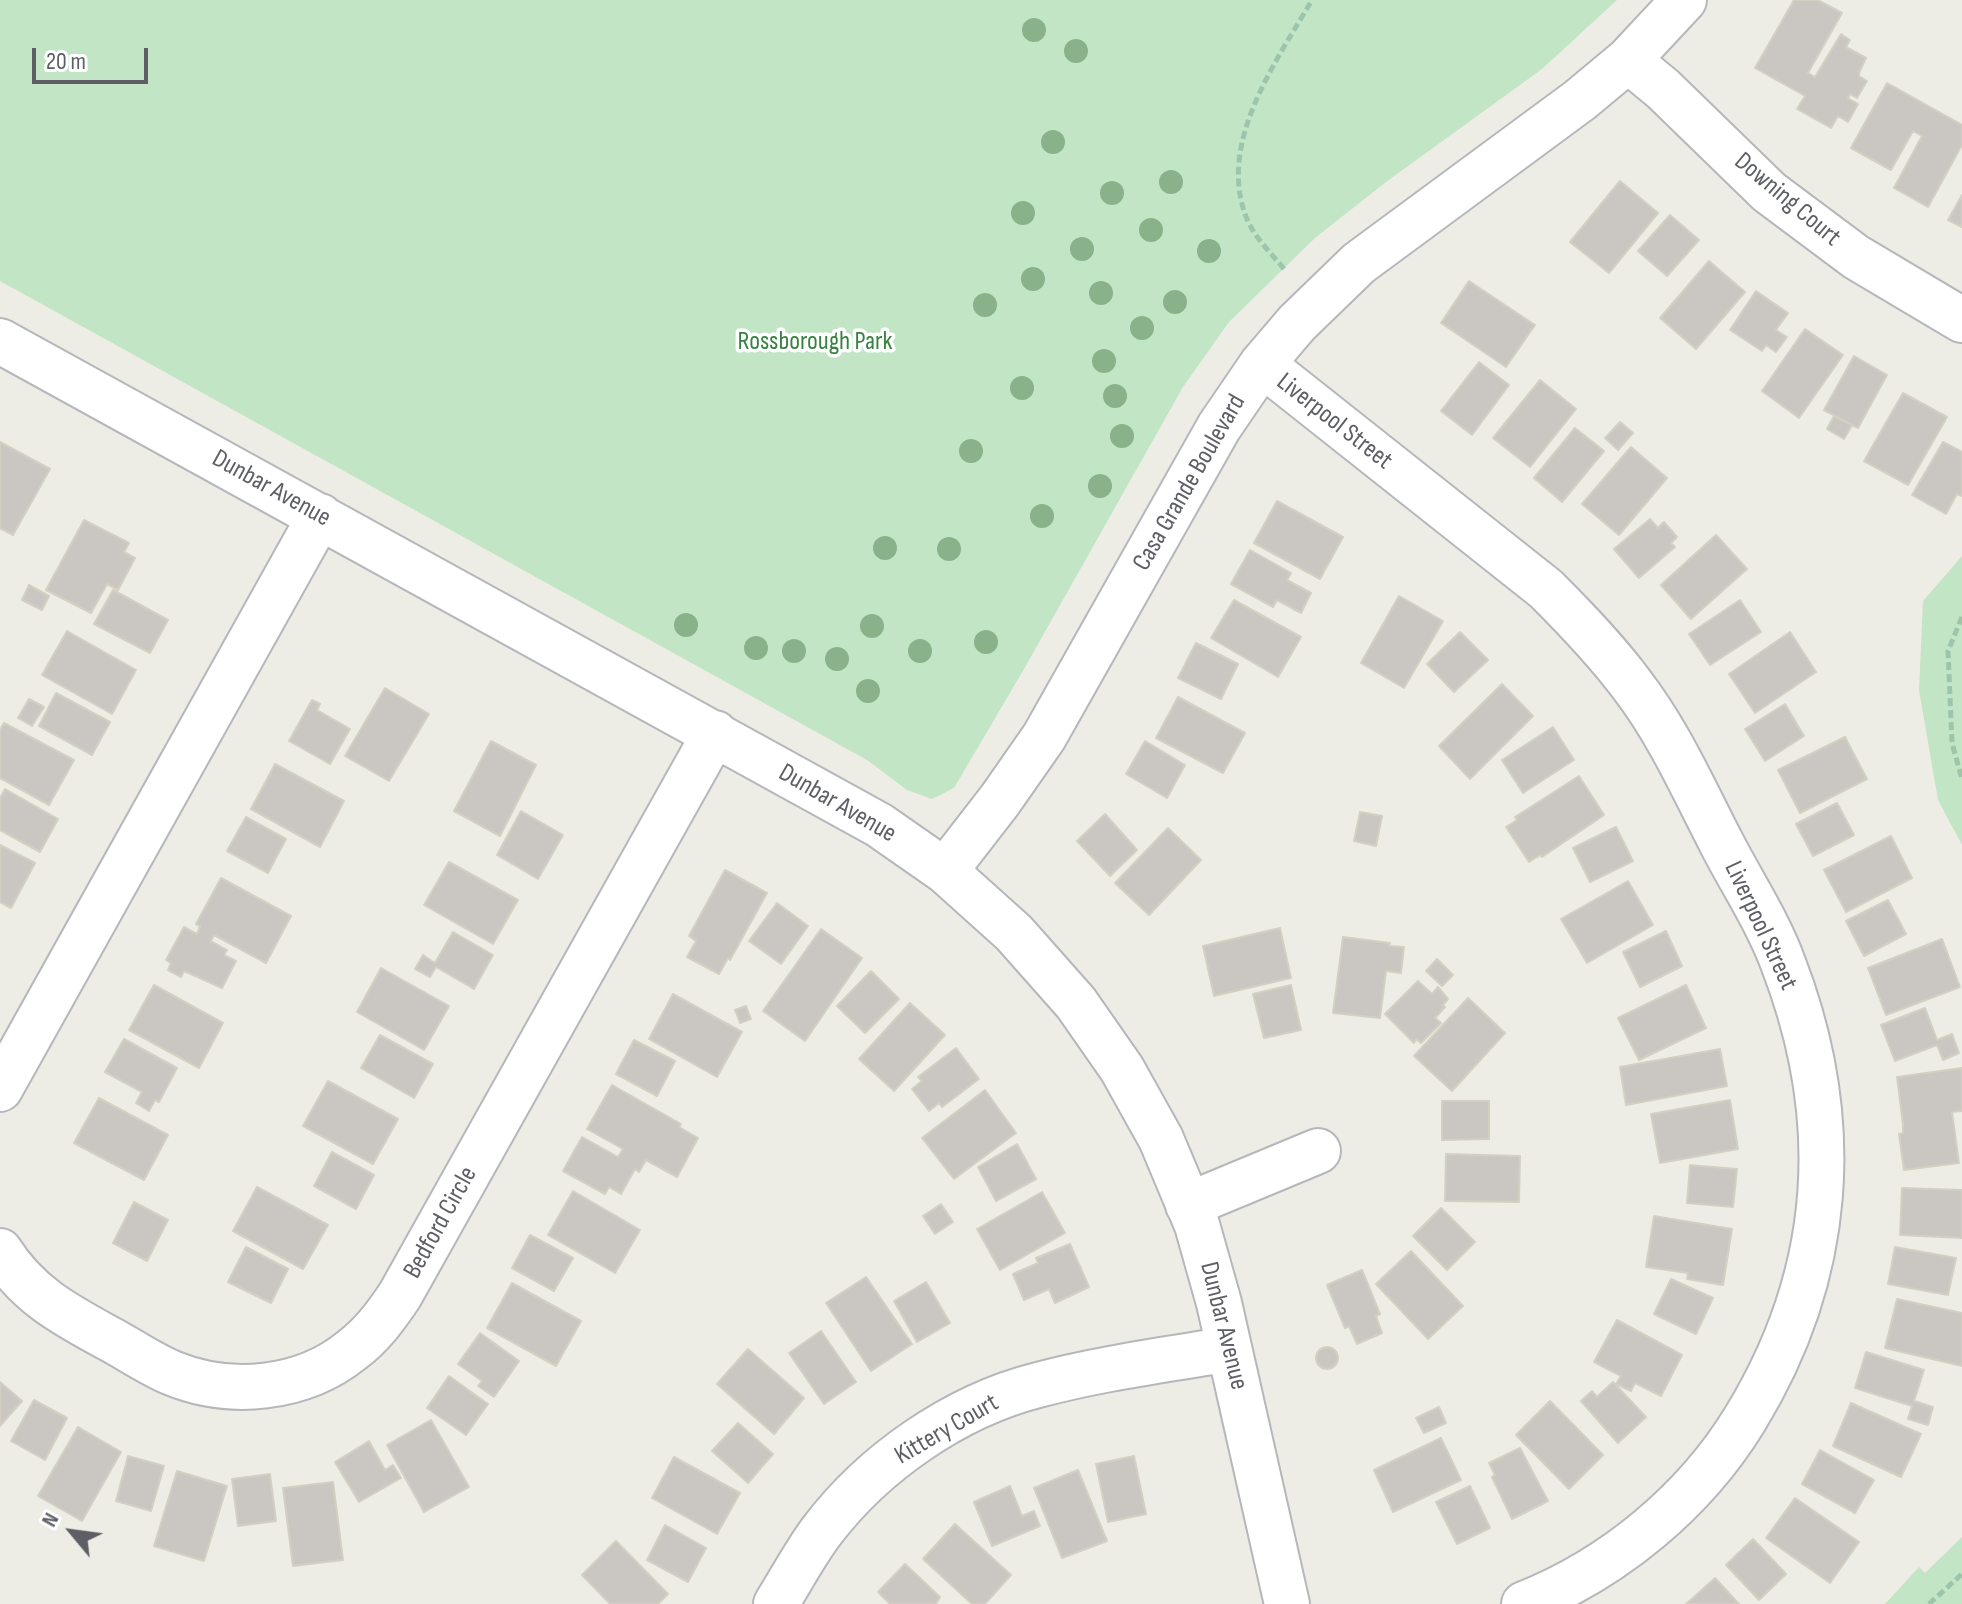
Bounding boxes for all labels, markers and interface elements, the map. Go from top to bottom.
scale bar [36,32,152,82]
text: 20 m [46,47,86,76]
street label: Downing Court [1727,146,1847,254]
park label: Rossborough Park [738,326,892,358]
street label: Liverpool Street [1270,367,1398,477]
street label: Casa Grande Boulevard [1127,389,1253,577]
street label: Dunbar Avenue [206,444,336,534]
street label: Dunbar Avenue [773,758,901,850]
street label: Liverpool Street [1717,857,1803,995]
street label: Bedford Circle [398,1162,484,1284]
street label: Dunbar Avenue [1192,1259,1254,1393]
street label: Kittery Court [890,1388,1004,1472]
north arrow [32,1492,112,1572]
text: N [36,1508,65,1532]

